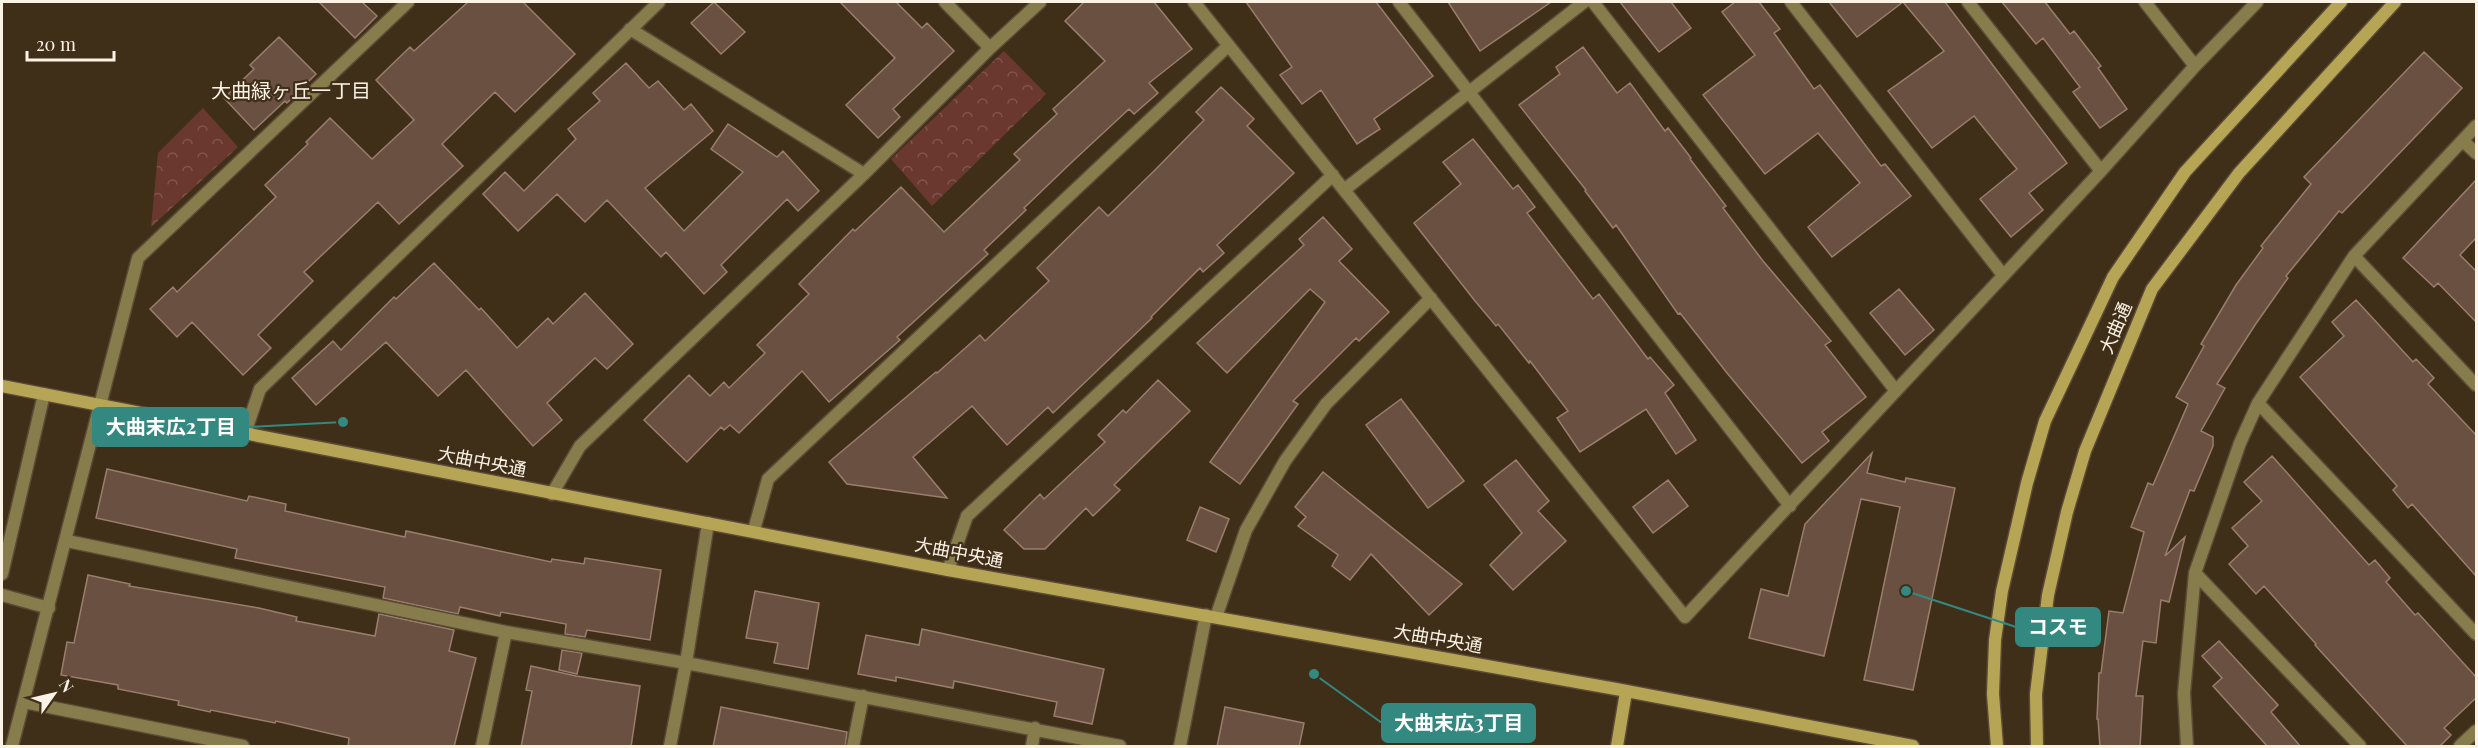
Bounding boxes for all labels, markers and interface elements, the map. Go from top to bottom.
scale bar [27,24,114,62]
text: 20 m [36,32,76,56]
district label: 大曲緑ヶ丘一丁目 [211,76,371,103]
street label: 大曲通 [2093,298,2137,357]
callout: 大曲末広2丁目 [93,408,248,446]
text: 大曲末広2丁目 [106,412,236,439]
street label: 大曲中央通 [436,441,529,481]
street label: 大曲中央通 [913,532,1006,572]
callout: コスモ [2016,608,2100,646]
text: コスモ [2028,612,2088,639]
street label: 大曲中央通 [1392,618,1485,658]
north arrow [24,664,84,724]
text: N [55,675,79,696]
callout: 大曲末広3丁目 [1382,704,1535,742]
text: 大曲末広3丁目 [1394,708,1524,735]

